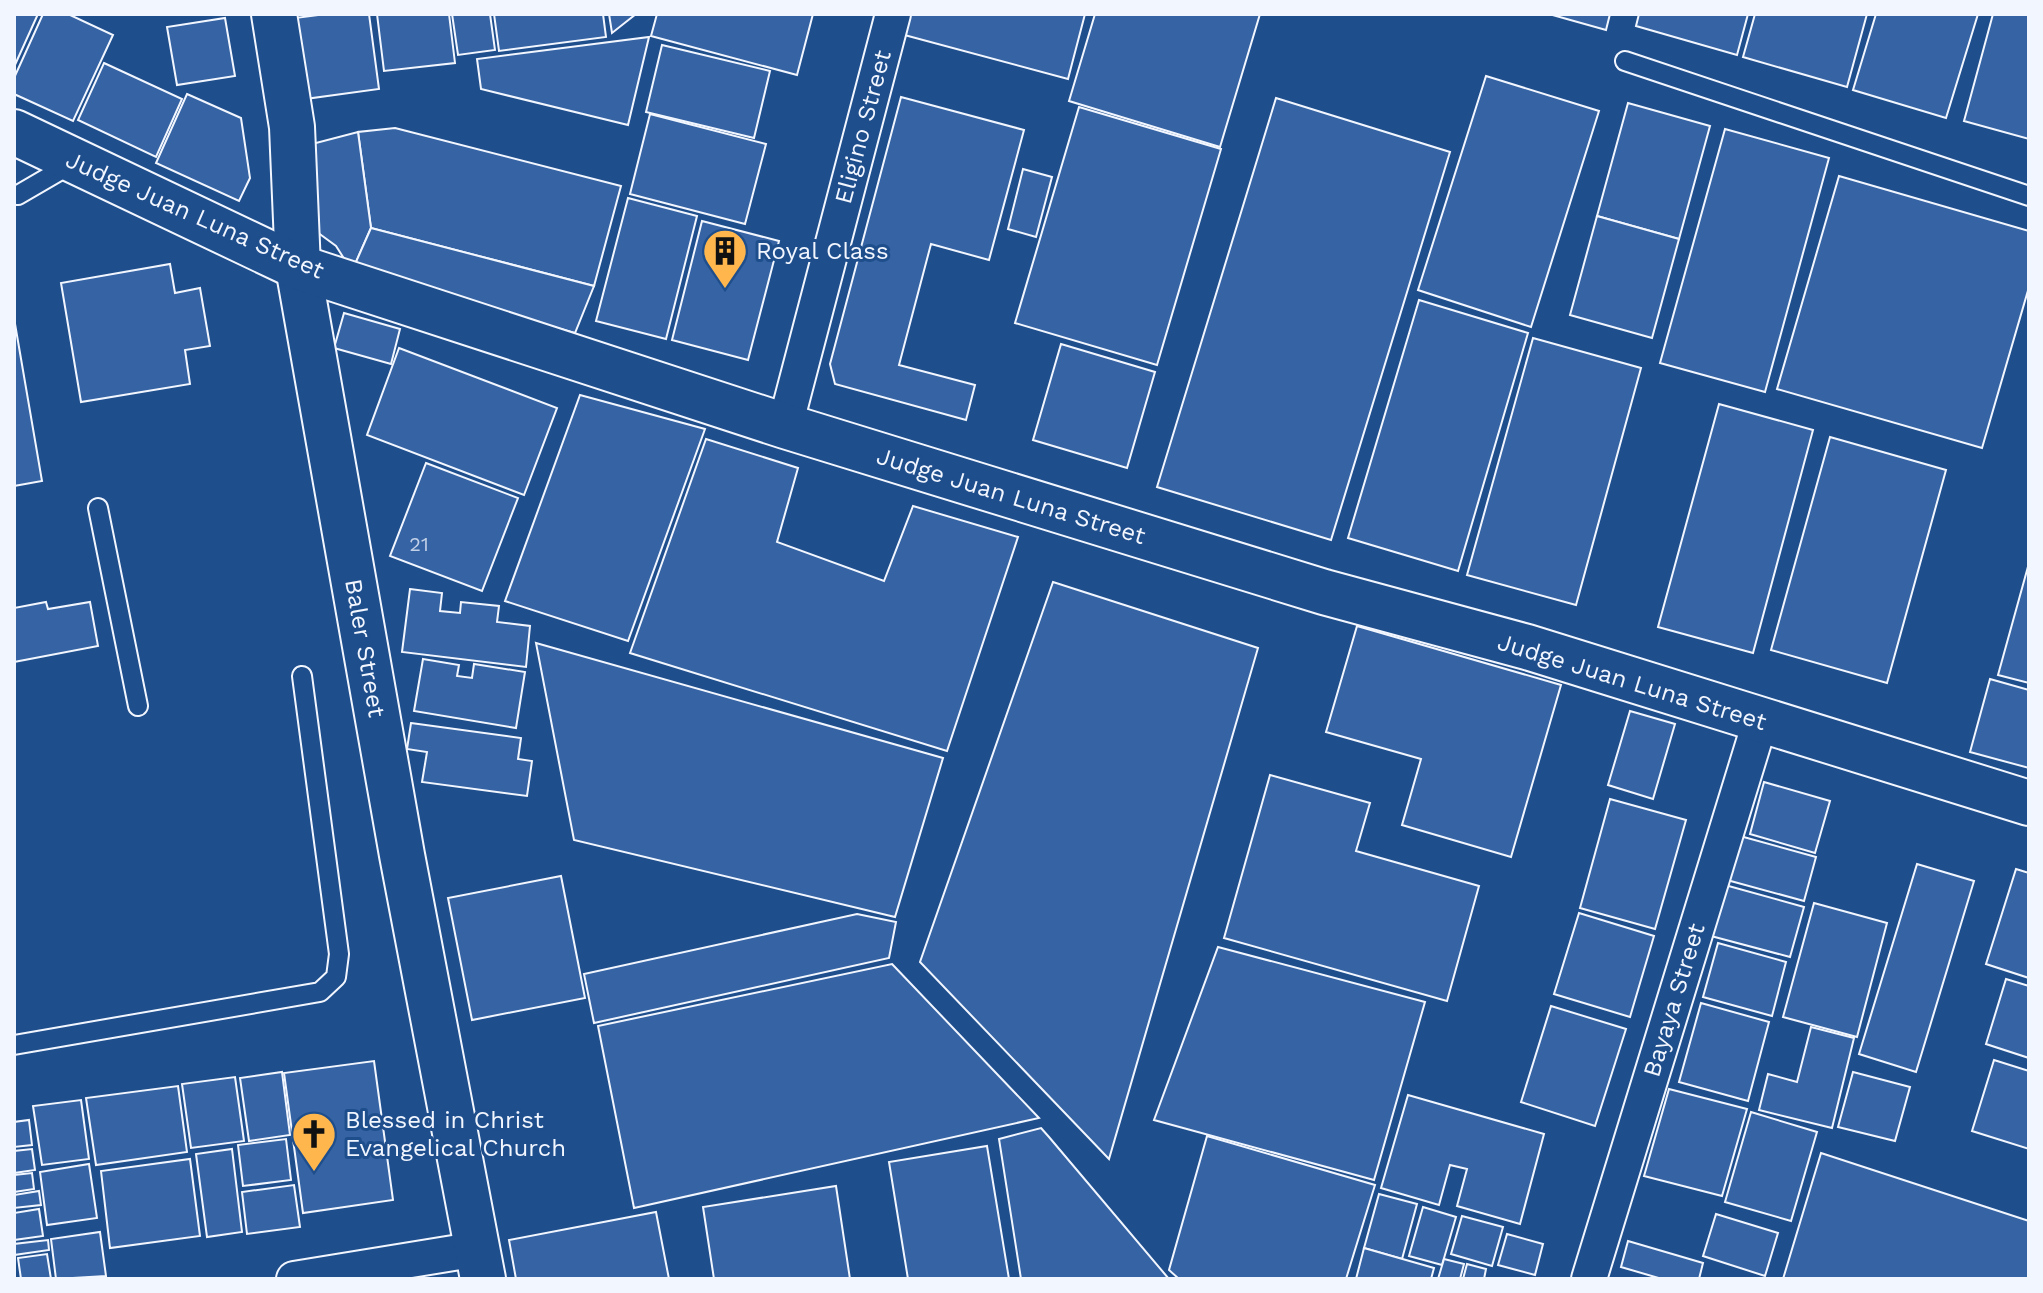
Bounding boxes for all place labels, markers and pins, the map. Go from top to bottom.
building icon: Royal Class [701,227,749,290]
place label: Royal Class [756,237,889,265]
place label: Blessed in Christ Evangelical Church [345,1106,566,1162]
church icon: Blessed in Christ Evangelical Church [290,1110,338,1173]

